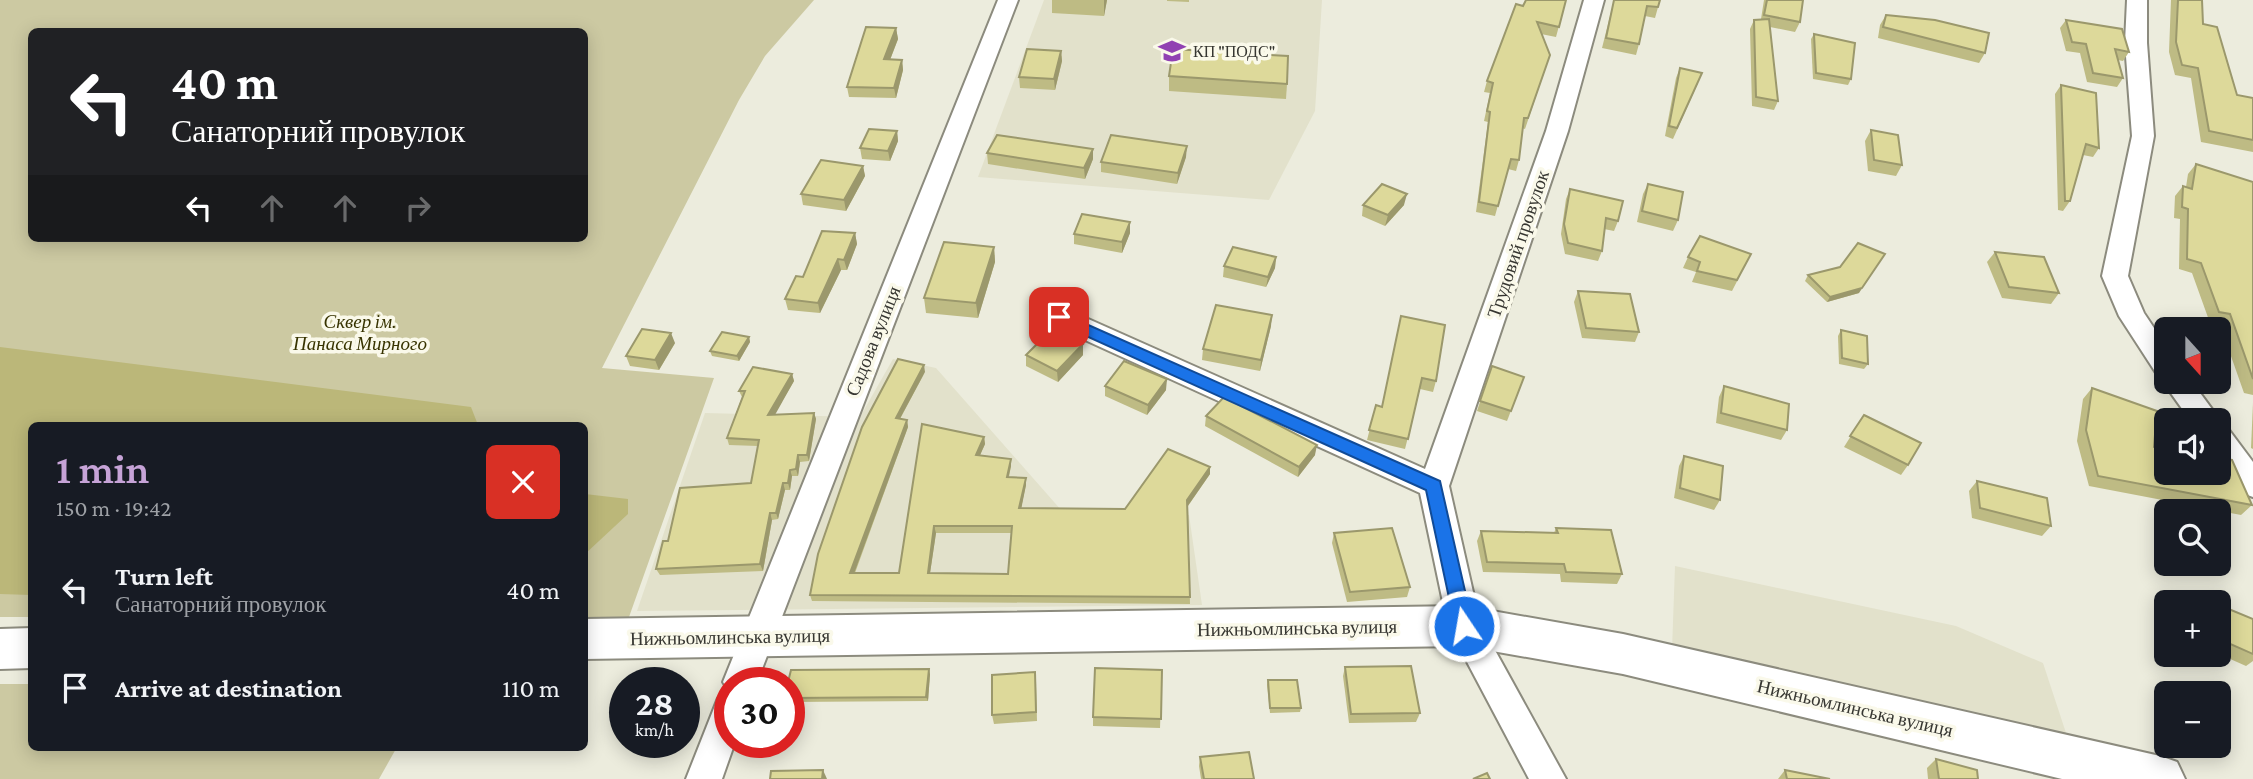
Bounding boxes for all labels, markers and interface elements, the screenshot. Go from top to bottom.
school or university icon: КП "ПОДС" [1157,36,1187,66]
place label: КП "ПОДС" [1193,43,1275,61]
text: 40 m [171,55,278,110]
icon: left [56,56,147,147]
text: Санаторний провулок [171,113,465,149]
street label: Трудовий провулок [1483,167,1553,321]
icon: left [180,189,218,227]
icon: ahead [253,189,291,227]
icon: ahead [326,189,364,227]
icon: right [399,189,437,227]
street label: Садова вулиця [841,283,905,399]
pin [1029,287,1089,347]
icon: arrive [1040,298,1078,336]
park label: Сквер ім. Панаса Мирного [292,311,427,354]
north arrow [2154,317,2231,394]
map controls [2154,317,2231,758]
button: sound [2154,408,2231,485]
text: 1 min [56,445,149,492]
button: close [486,445,560,519]
text: 150 m · 19:42 [56,495,172,521]
button: search [2154,499,2231,576]
text: Turn left [115,562,213,591]
icon: left [56,571,94,609]
text: 40 m [506,576,560,605]
position arrow [1427,589,1501,663]
button: + [2154,590,2231,667]
text: Санаторний провулок [115,591,326,617]
street label: Нижньомлинська вулиця [1197,616,1398,640]
street label: Нижньомлинська вулиця [630,625,831,649]
speed limit sign: 30 [714,667,805,758]
icon: arrive [56,669,94,707]
text: Arrive at destination [115,674,342,703]
text: 110 m [502,674,560,703]
street label: Нижньомлинська вулиця [1755,675,1955,741]
button: − [2154,681,2231,758]
text: 28 [635,684,674,723]
text: km/h [635,720,674,740]

